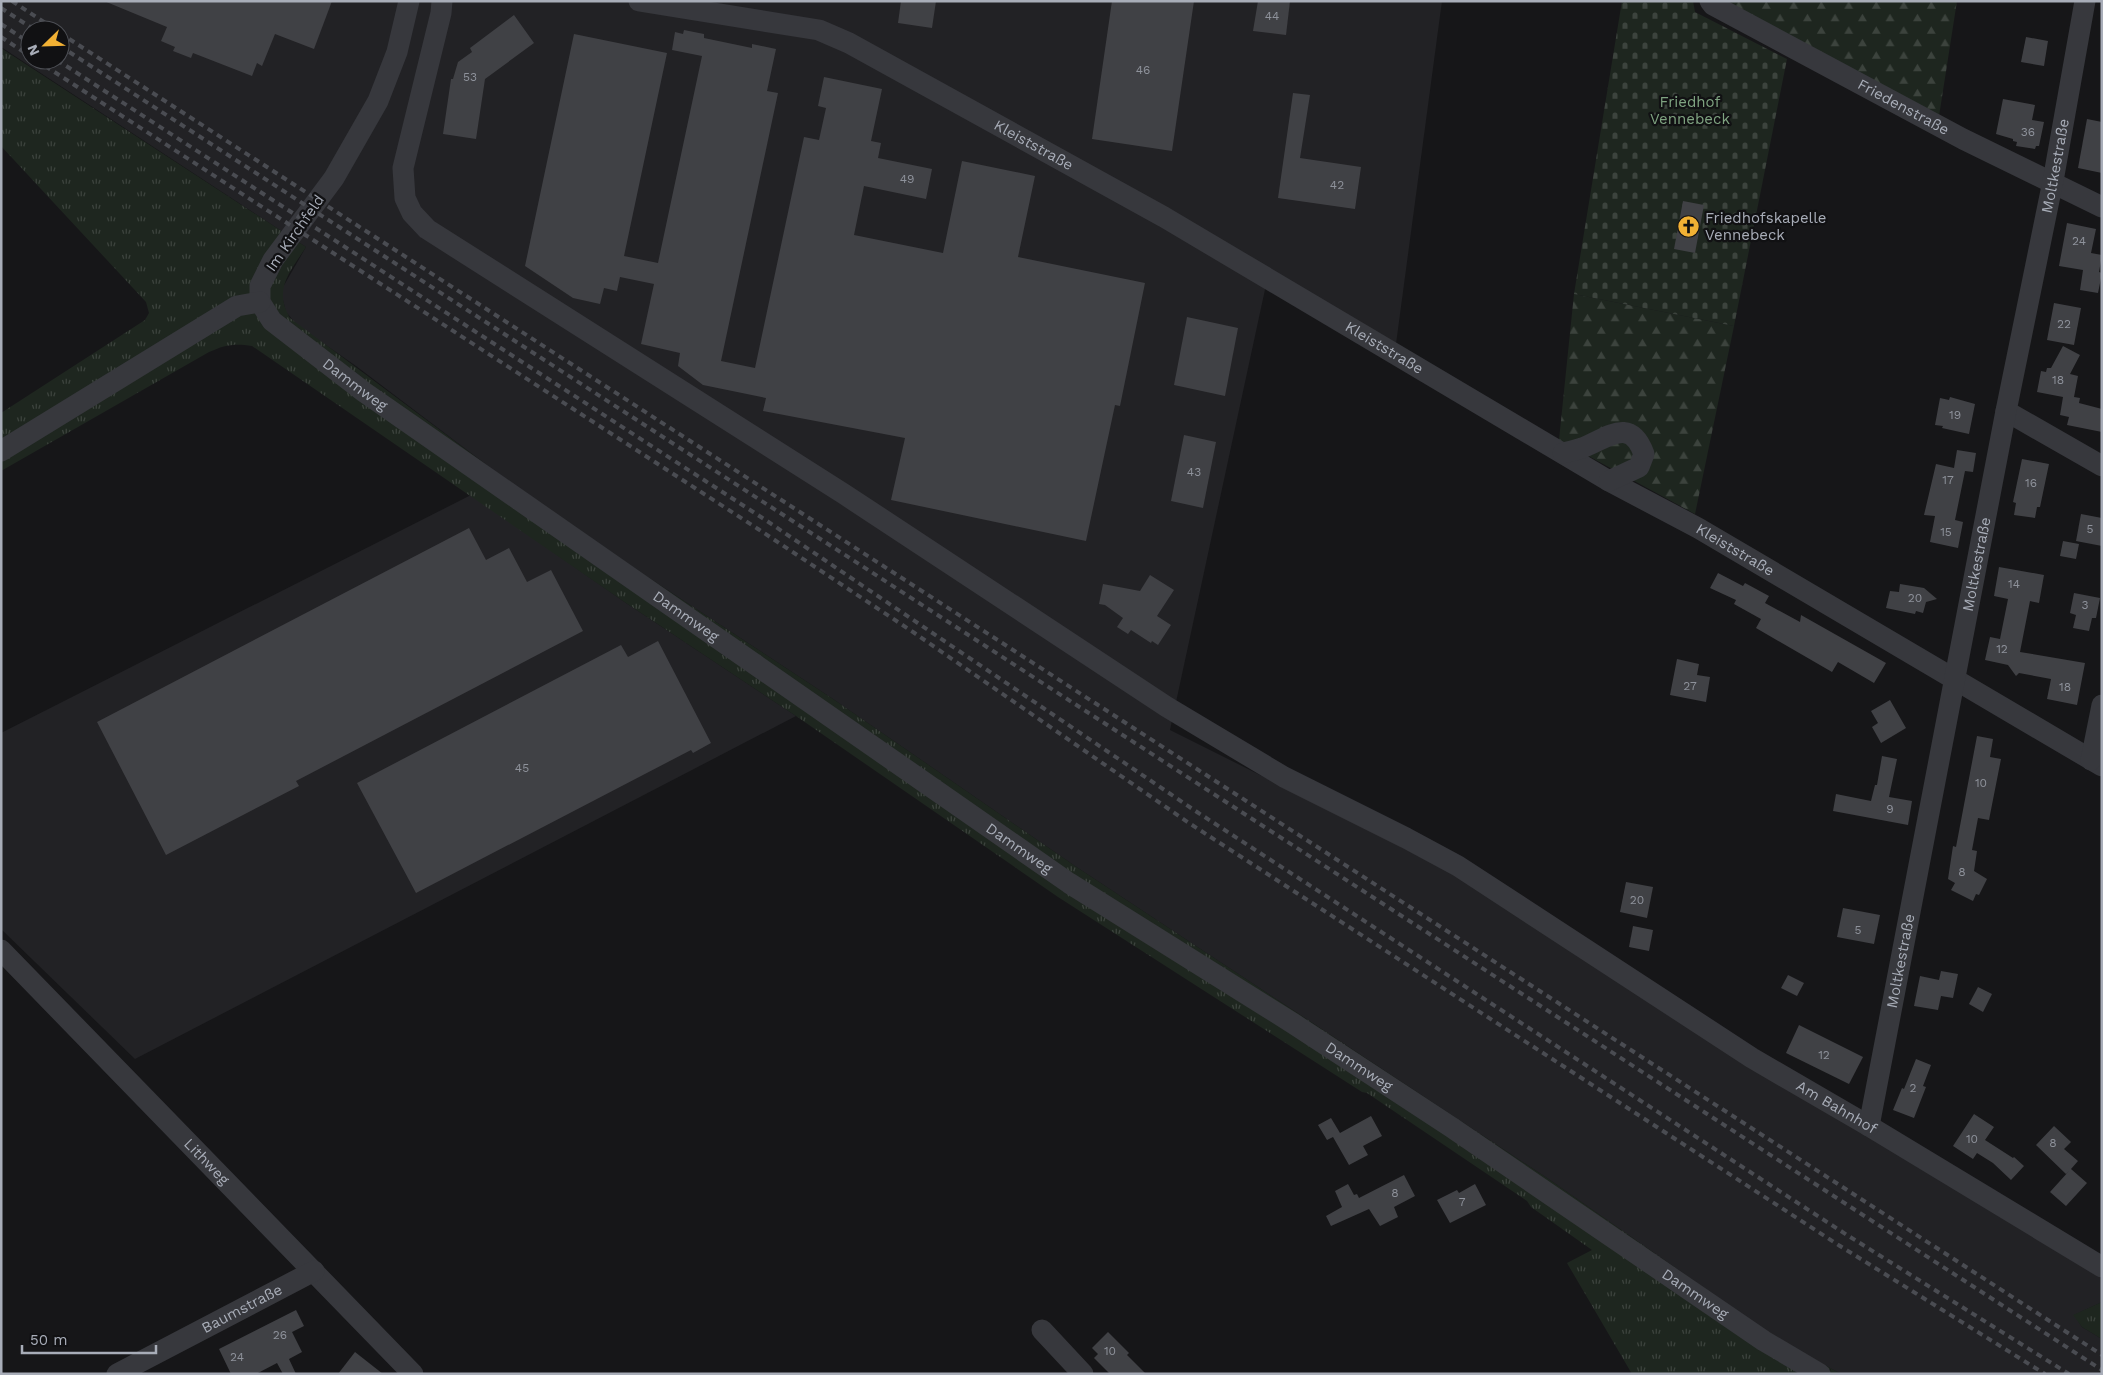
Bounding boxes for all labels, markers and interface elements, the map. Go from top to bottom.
house number: 44 [1265,9,1279,23]
north arrow [20,20,70,70]
text: N [24,42,42,58]
house number: 46 [1136,63,1150,77]
house number: 53 [463,70,477,84]
street label: Friedenstraße [1855,75,1952,139]
park label: Friedhof Vennebeck [1650,93,1730,128]
street label: Kleiststraße [991,116,1076,174]
street label: Moltkestraße [2038,117,2073,215]
house number: 36 [2021,125,2035,139]
house number: 49 [900,172,914,186]
house number: 42 [1330,178,1344,192]
street label: Im Kirchfeld [262,191,328,275]
place label: Friedhofskapelle Vennebeck [1705,209,1826,244]
church icon: Friedhofskapelle Vennebeck [1677,215,1701,239]
house number: 24 [2072,234,2086,248]
house number: 22 [2057,317,2071,331]
street label: Kleiststraße [1342,318,1427,378]
street label: Dammweg [319,354,391,415]
house number: 18 [2052,373,2064,387]
house number: 19 [1949,408,1961,422]
house number: 43 [1187,465,1201,479]
house number: 17 [1942,473,1954,487]
house number: 16 [2025,476,2037,490]
street label: Moltkestraße [1959,515,1994,613]
street label: Kleiststraße [1693,520,1778,580]
house number: 5 [2087,522,2094,536]
house number: 15 [1940,525,1952,539]
house number: 14 [2008,577,2020,591]
street label: Dammweg [649,587,723,646]
house number: 20 [1908,591,1922,605]
house number: 3 [2082,598,2089,612]
house number: 12 [1996,642,2008,656]
house number: 27 [1683,679,1697,693]
house number: 18 [2059,680,2071,694]
house number: 45 [515,761,529,775]
house number: 10 [1975,776,1987,790]
house number: 9 [1886,802,1894,816]
street label: Dammweg [983,819,1056,878]
house number: 8 [1958,865,1966,879]
house number: 20 [1630,893,1644,907]
street label: Moltkestraße [1883,912,1918,1010]
house number: 5 [1855,923,1862,937]
street label: Dammweg [1322,1038,1396,1095]
house number: 12 [1818,1048,1830,1062]
street label: Am Bahnhof [1793,1077,1880,1138]
house number: 2 [1910,1081,1917,1095]
house number: 10 [1966,1132,1978,1146]
street label: Lithweg [180,1135,233,1188]
house number: 8 [2049,1136,2057,1150]
house number: 8 [1391,1186,1399,1200]
house number: 7 [1459,1195,1466,1209]
street label: Dammweg [1659,1265,1732,1323]
street label: Baumstraße [199,1280,285,1337]
scale bar [22,1322,156,1354]
house number: 26 [273,1328,287,1342]
text: 50 m [30,1331,67,1349]
house number: 10 [1104,1344,1116,1358]
house number: 24 [230,1350,244,1364]

